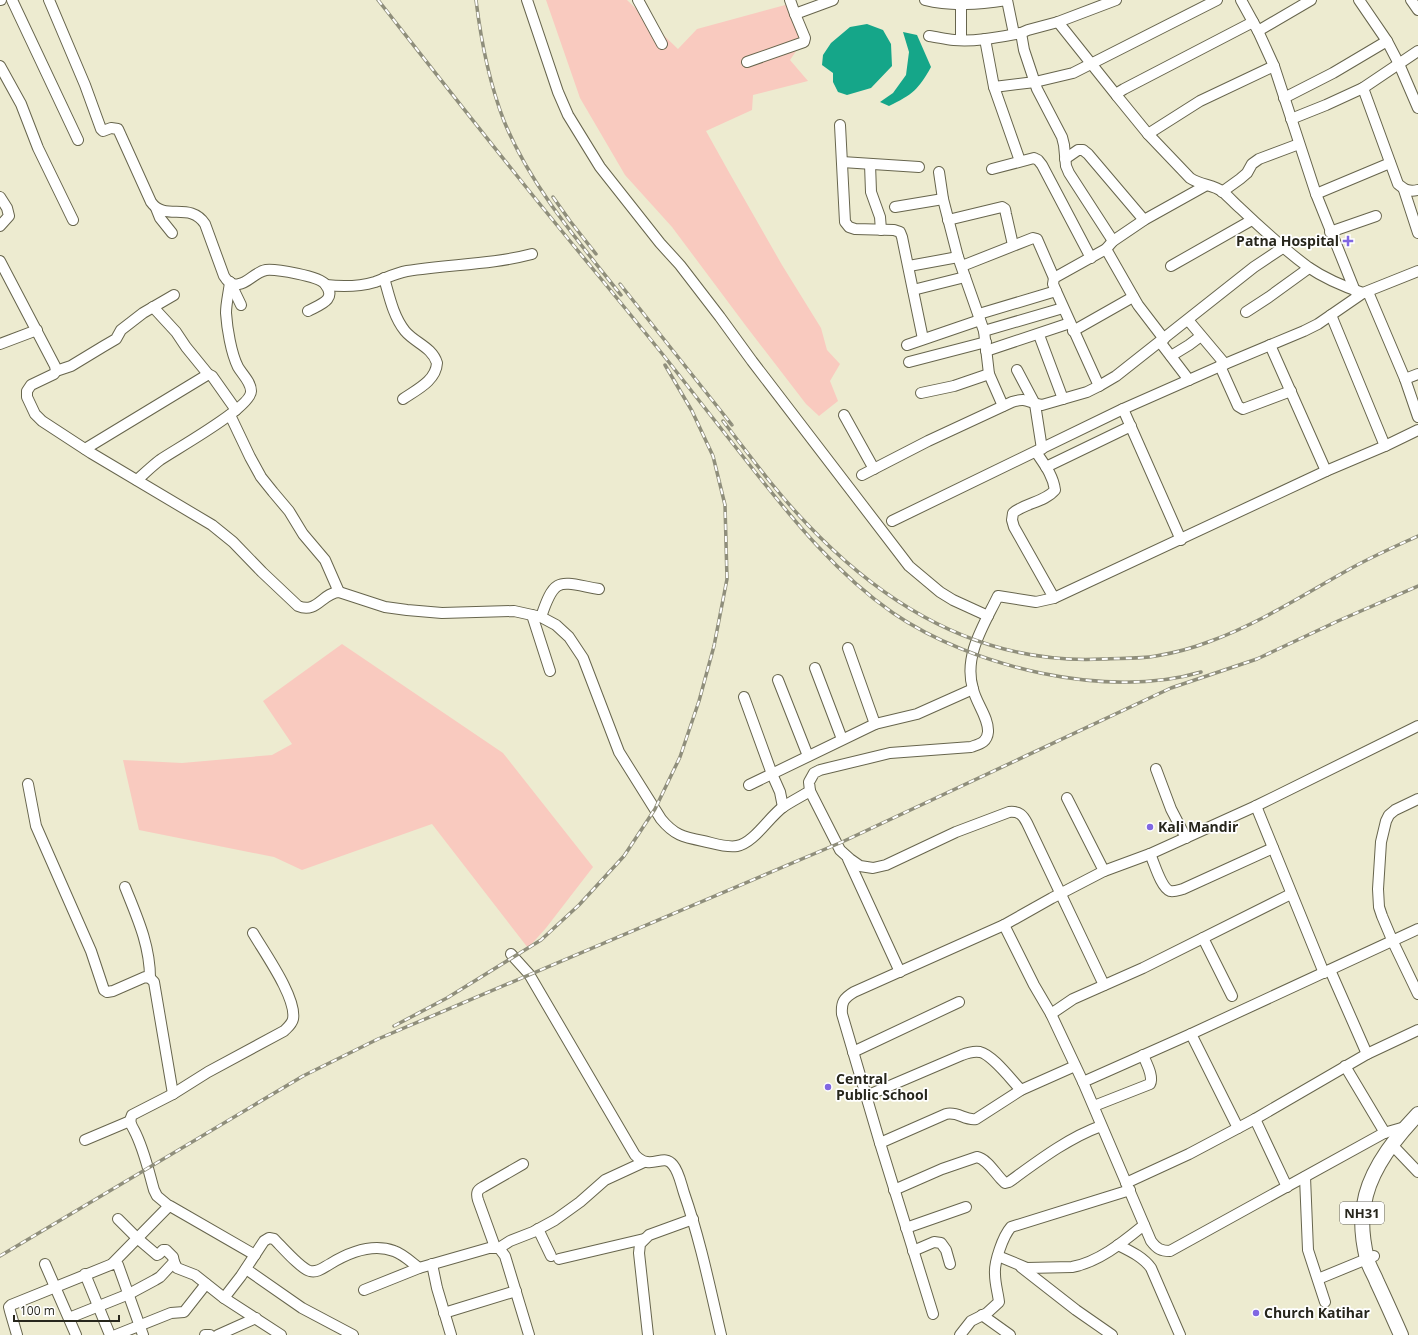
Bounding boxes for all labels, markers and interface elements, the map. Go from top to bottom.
place label: Patna Hospital [1236,231,1339,250]
marker: Patna Hospital [1342,235,1354,247]
place label: Kali Mandir [1158,817,1239,836]
marker: Kali Mandir [1145,822,1155,832]
place label: Central Public School [836,1069,928,1104]
marker: Central Public School [823,1082,833,1092]
road number: NH31 [1340,1202,1384,1224]
scale bar [14,1297,119,1323]
text: 100 m [20,1302,55,1319]
place label: Church Katihar [1264,1303,1370,1322]
marker: Church Katihar [1251,1308,1261,1318]

